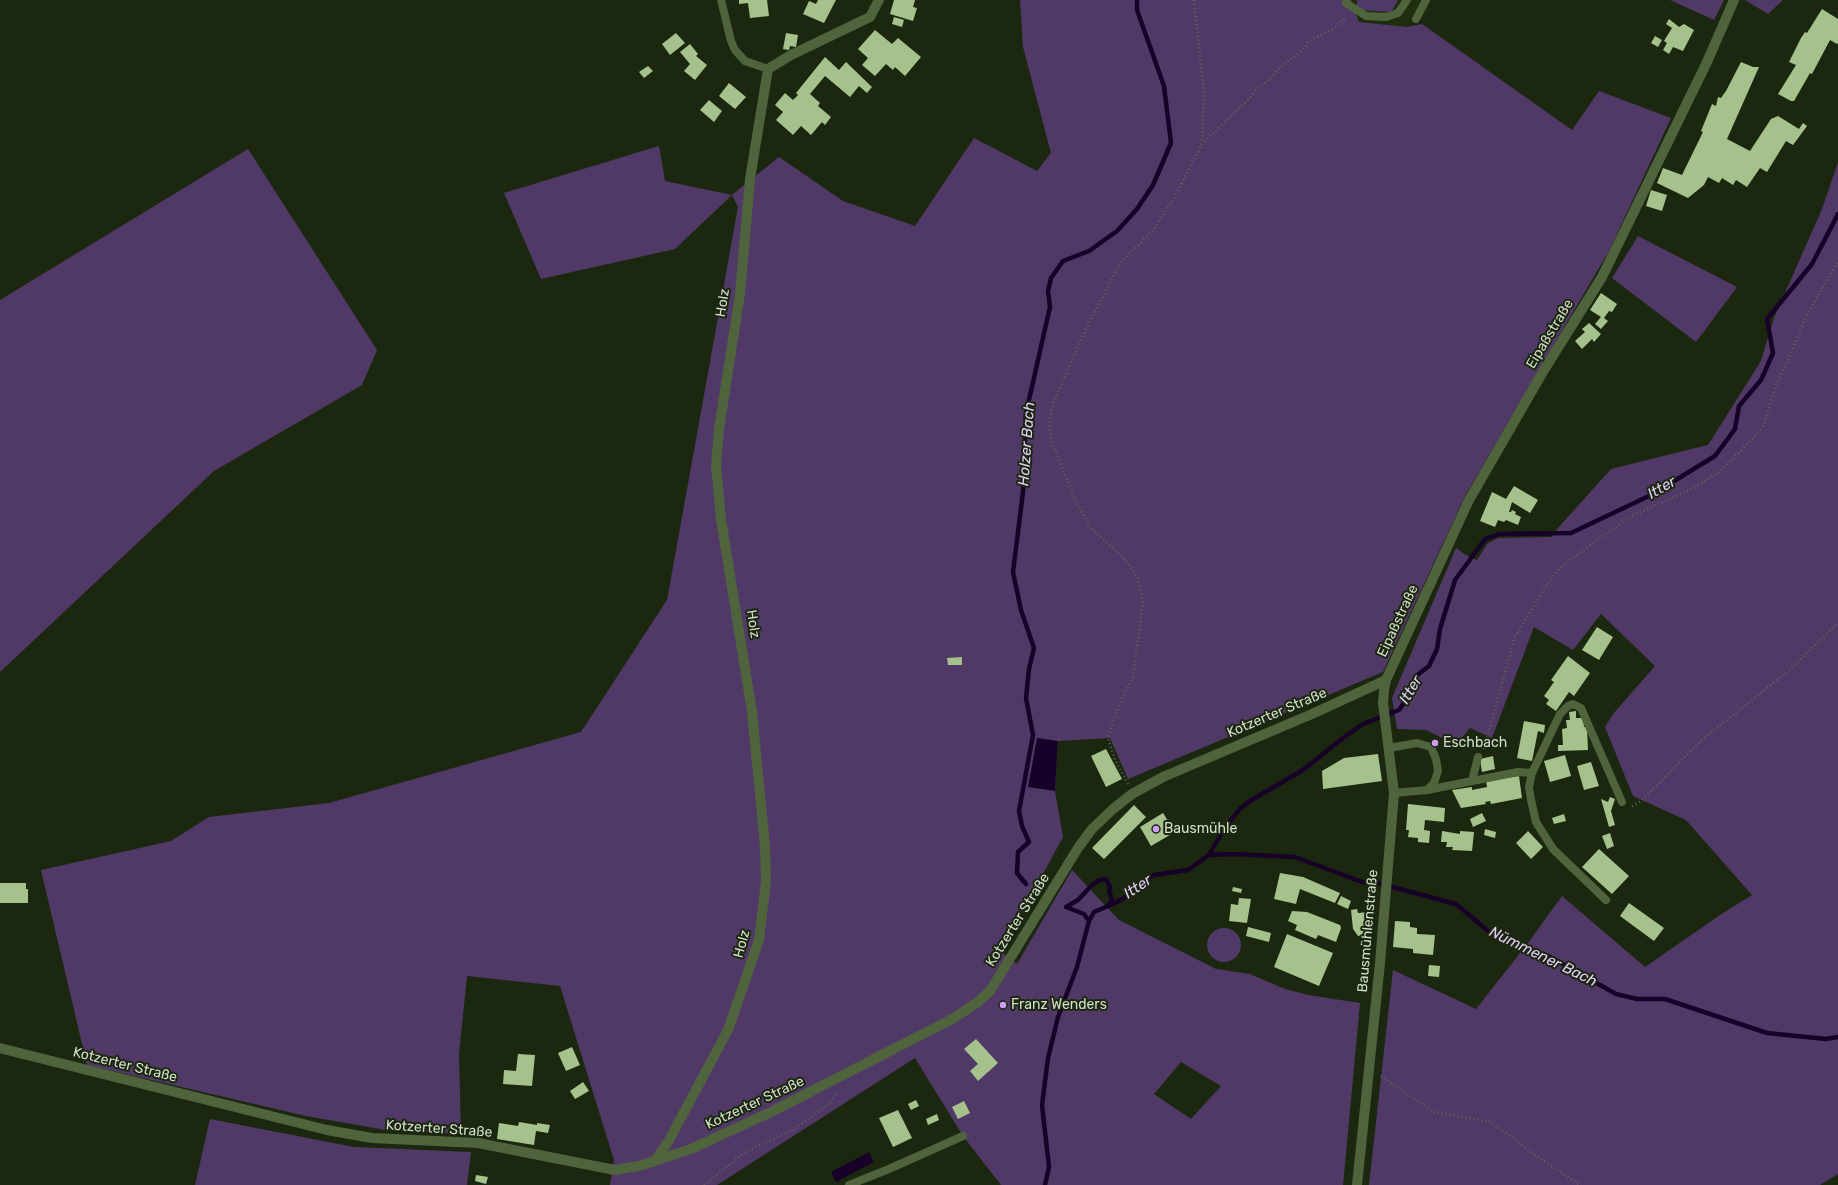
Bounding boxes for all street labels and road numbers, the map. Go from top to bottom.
street label: Holz [712,288,734,318]
street label: Eipaßstraße [1523,296,1577,372]
street label: Eipaßstraße [1374,582,1422,660]
street label: Holz [742,609,764,639]
street label: Kotzerter Straße [1225,684,1329,742]
street label: Bausmühlenstraße [1354,869,1382,993]
street label: Kotzerter Straße [983,870,1053,970]
street label: Holz [730,928,754,960]
street label: Kotzerter Straße [71,1044,179,1086]
street label: Kotzerter Straße [703,1073,807,1133]
street label: Kotzerter Straße [385,1117,493,1141]

